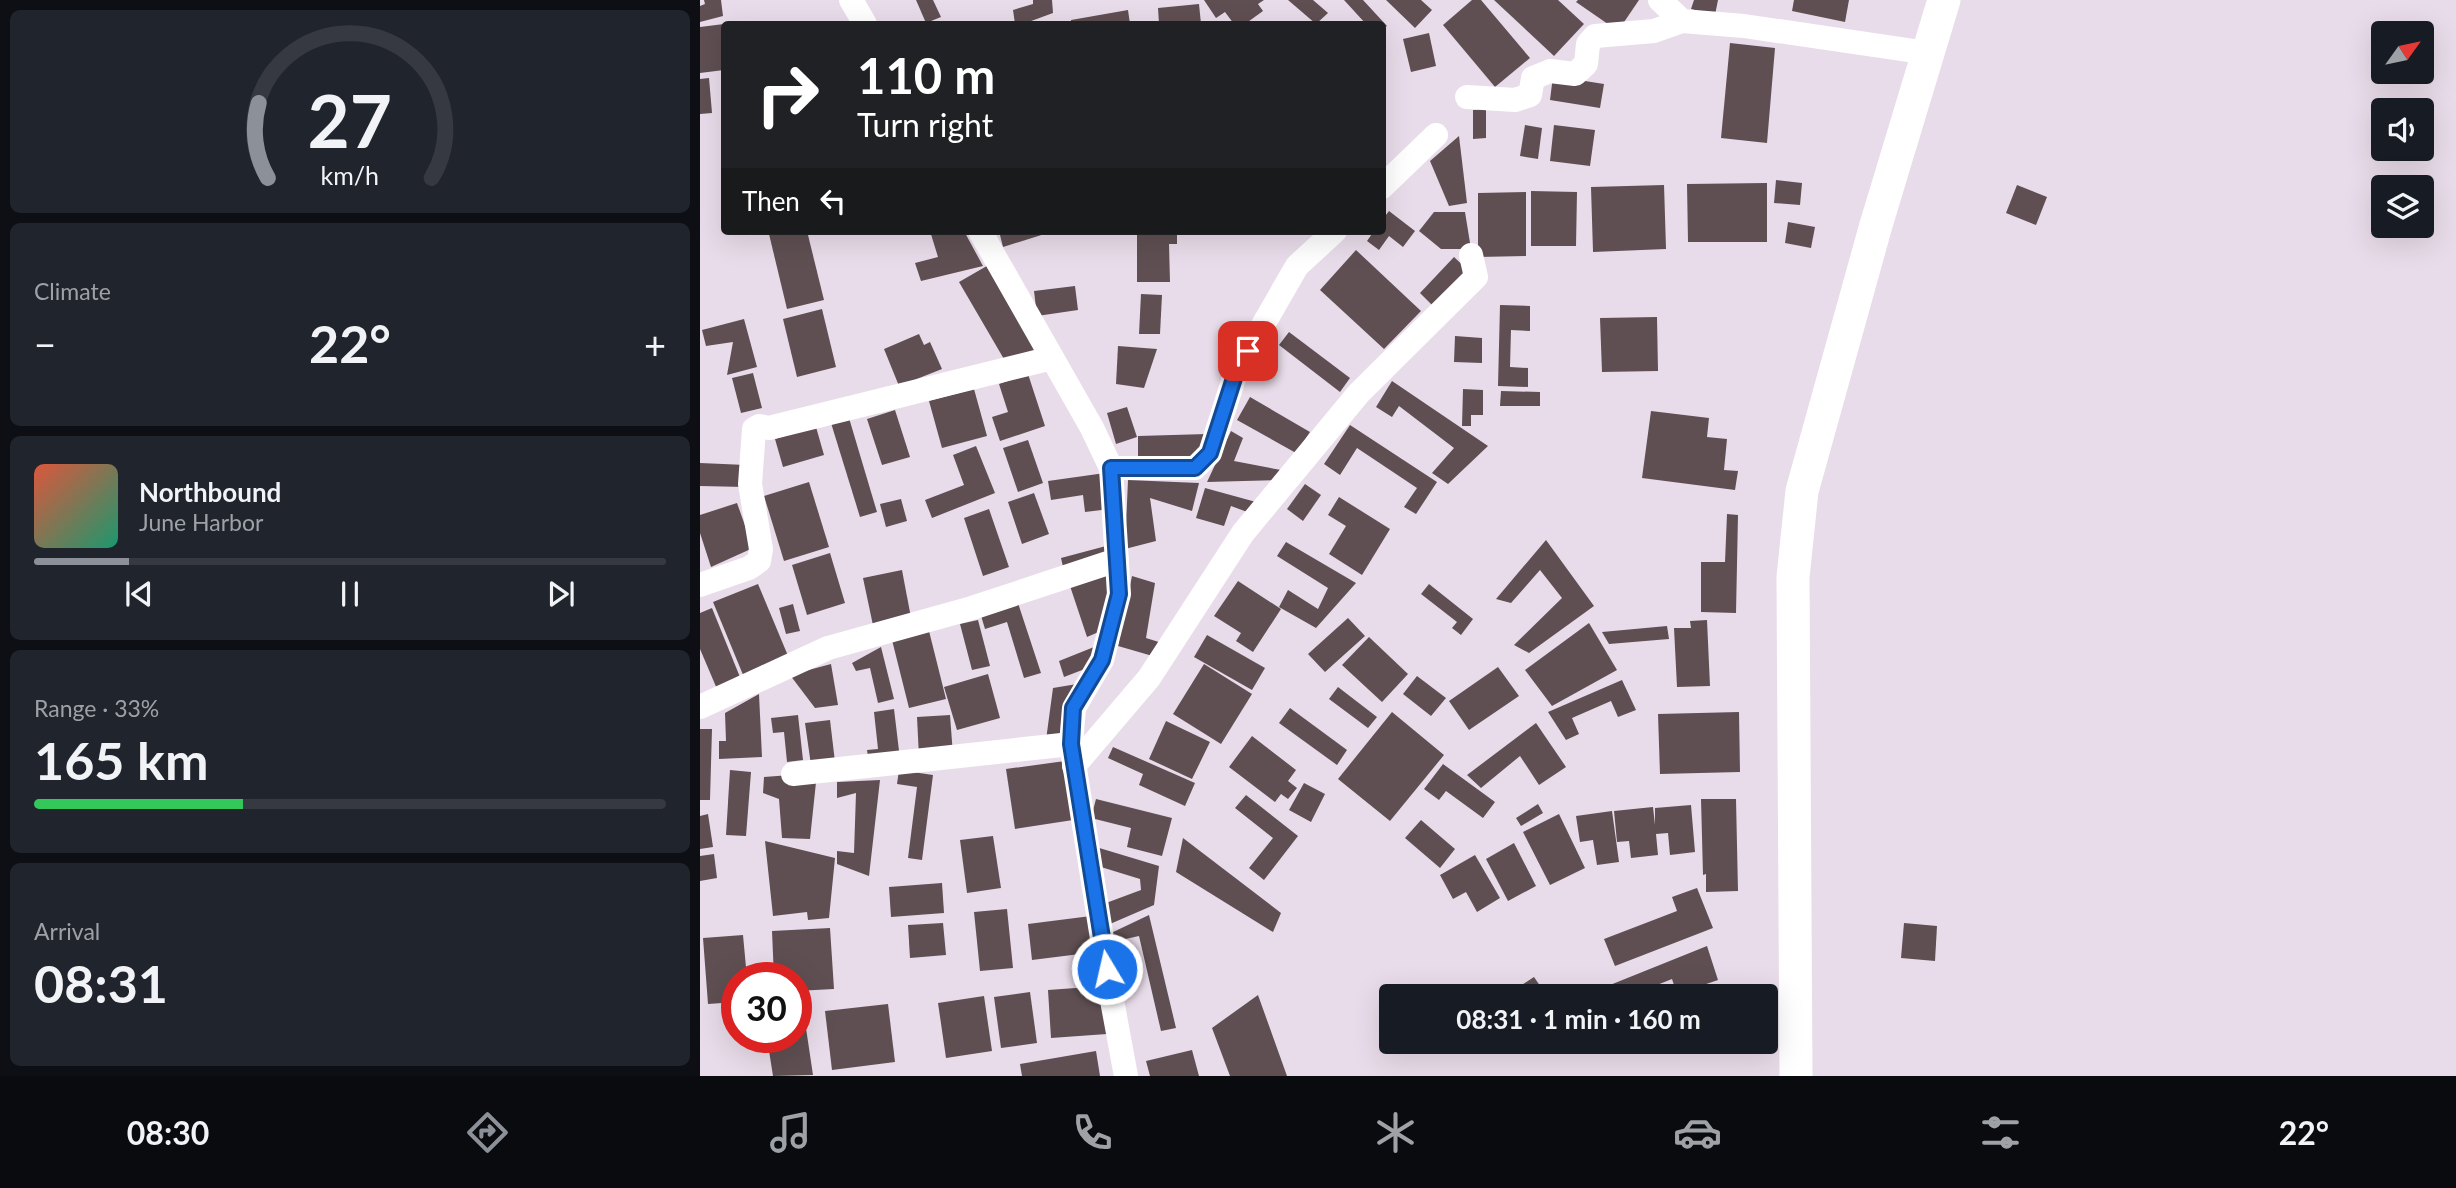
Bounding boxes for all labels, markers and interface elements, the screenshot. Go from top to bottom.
north arrow [2371,21,2434,84]
map controls [2371,21,2434,238]
text: 110 m [857,46,995,104]
icon: right [742,49,833,140]
text: 27 [308,76,392,164]
button: sound [2371,98,2434,161]
text: Turn right [857,105,993,144]
text: km/h [321,159,379,189]
button: layers [2371,175,2434,238]
icon: left [814,182,852,220]
text: Then [742,185,800,217]
text: Climate [34,277,111,305]
text: 22° [309,312,391,374]
text: − [34,321,56,367]
text: + [644,321,666,367]
pin [1218,321,1278,381]
icon: arrive [1229,332,1267,370]
text: Northbound [139,476,281,508]
text: June Harbor [139,508,263,536]
icon: previous [120,575,158,613]
icon: pause [331,575,369,613]
icon: next [542,575,580,613]
text: Range · 33% [34,694,159,722]
text: 165 km [34,729,208,791]
text: Arrival [34,917,100,945]
position arrow [1070,932,1144,1006]
text: 08:31 [34,952,168,1014]
speed limit sign: 30 [721,962,812,1053]
text: 08:31 · 1 min · 160 m [1456,1003,1701,1035]
icon: directions [463,1108,512,1157]
icon: music [766,1108,815,1157]
icon: phone [1068,1108,1117,1157]
icon: climate [1371,1108,1420,1157]
icon: car [1673,1108,1722,1157]
icon: filters [1976,1108,2025,1157]
text: 08:30 [127,1113,209,1152]
text: 22° [2279,1113,2329,1152]

